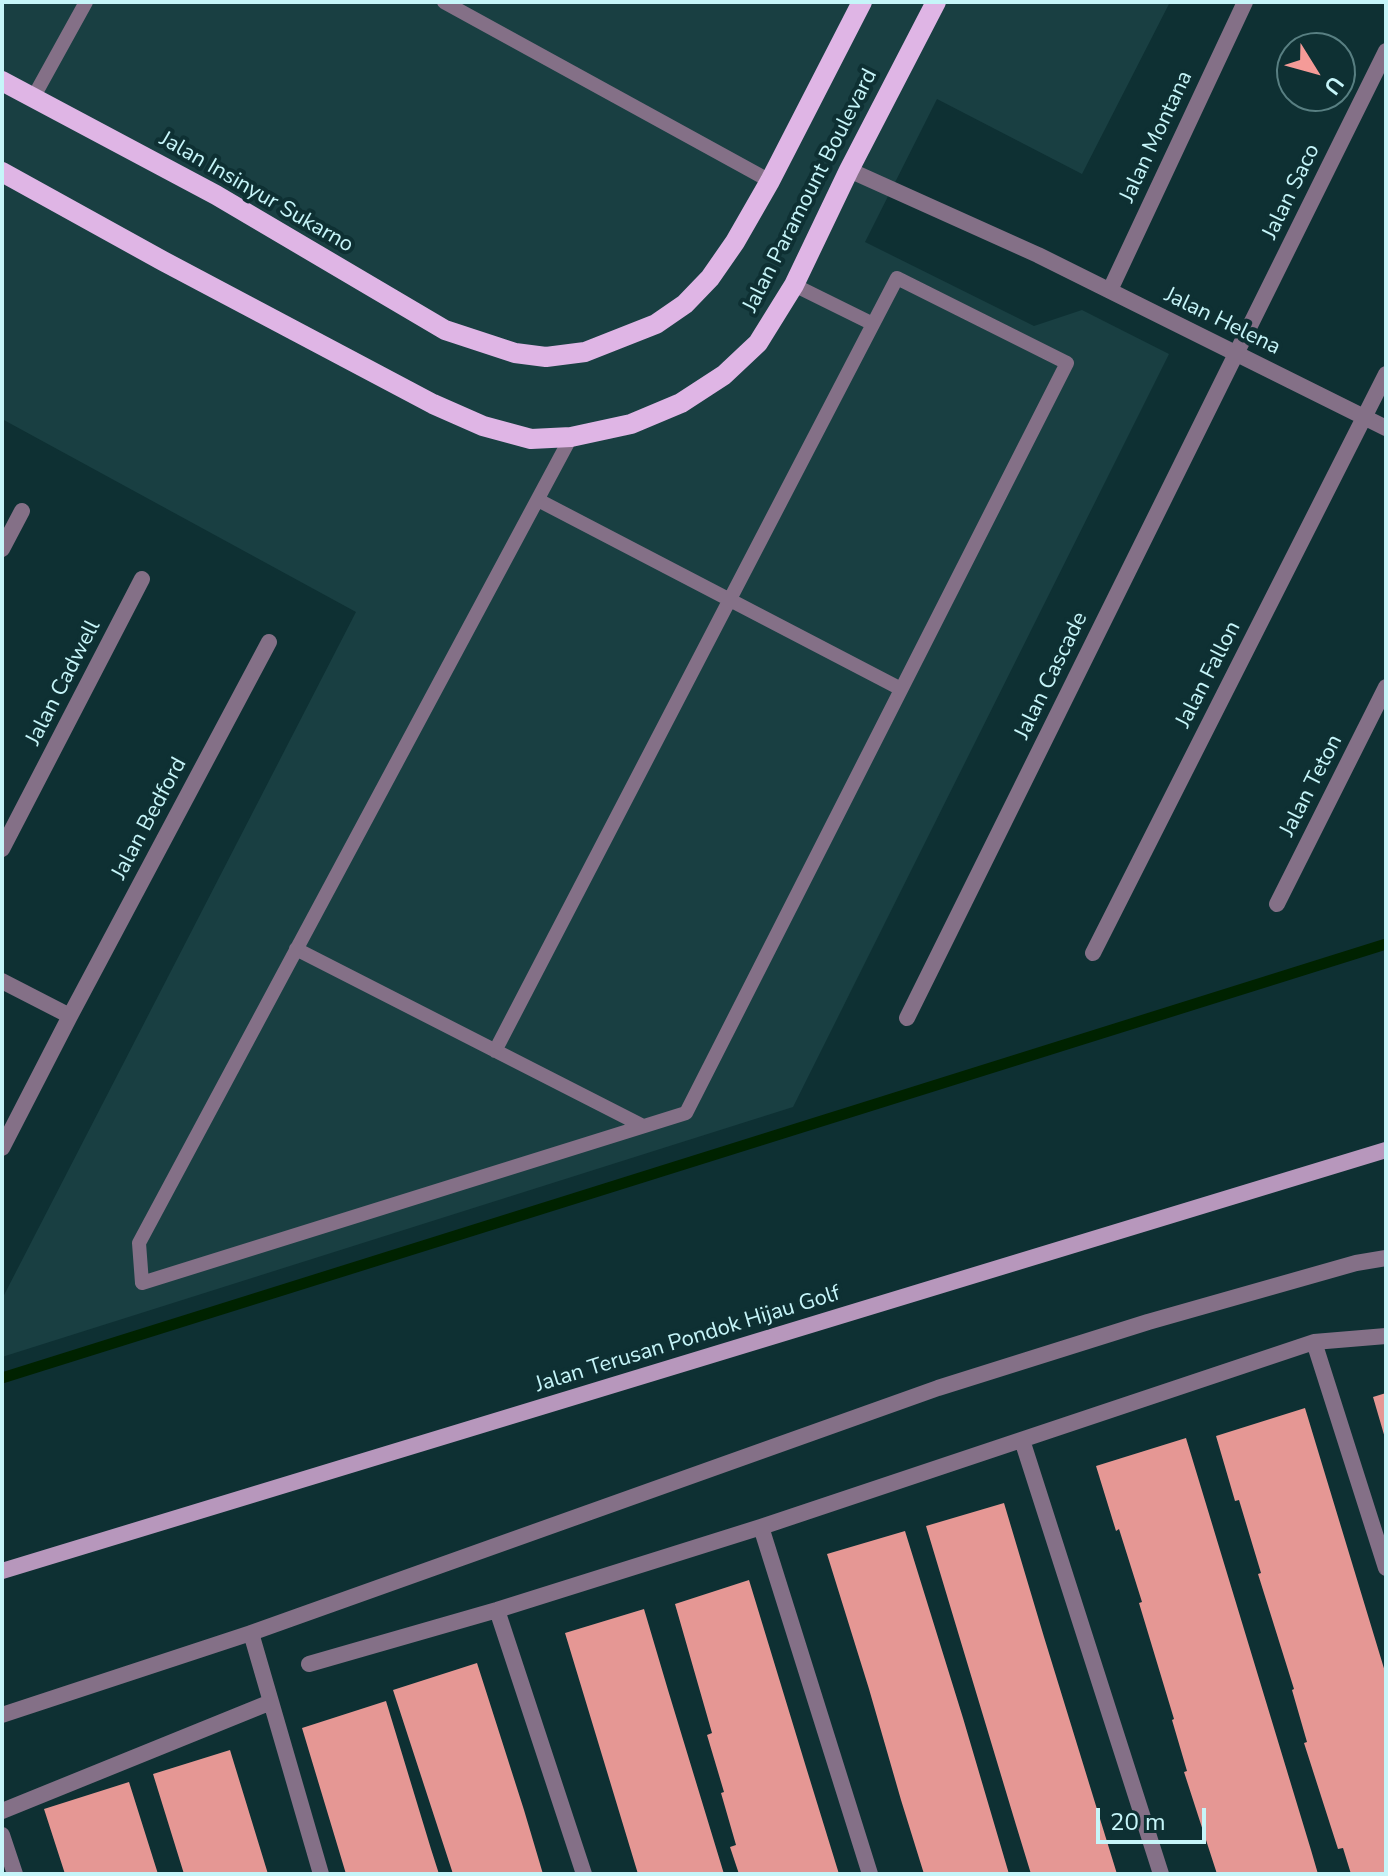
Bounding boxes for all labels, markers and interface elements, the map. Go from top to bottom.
north arrow [1276,32,1356,112]
street label: Jalan Paramount Boulevard [738,65,884,317]
street label: Jalan Montana [1115,67,1199,207]
text: U [1317,70,1350,101]
street label: Jalan Insinyur Sukarno [154,127,358,259]
street label: Jalan Saco [1258,140,1326,244]
street label: Jalan Helena [1160,283,1284,361]
street label: Jalan Cascade [1010,608,1094,744]
street label: Jalan Cadwell [21,616,107,750]
street label: Jalan Fallon [1171,617,1247,733]
street label: Jalan Teton [1275,731,1349,841]
street label: Jalan Bedford [107,754,193,884]
street label: Jalan Terusan Pondok Hijau Golf [532,1281,844,1399]
scale bar [1100,1792,1210,1842]
text: 20 m [1110,1806,1166,1838]

